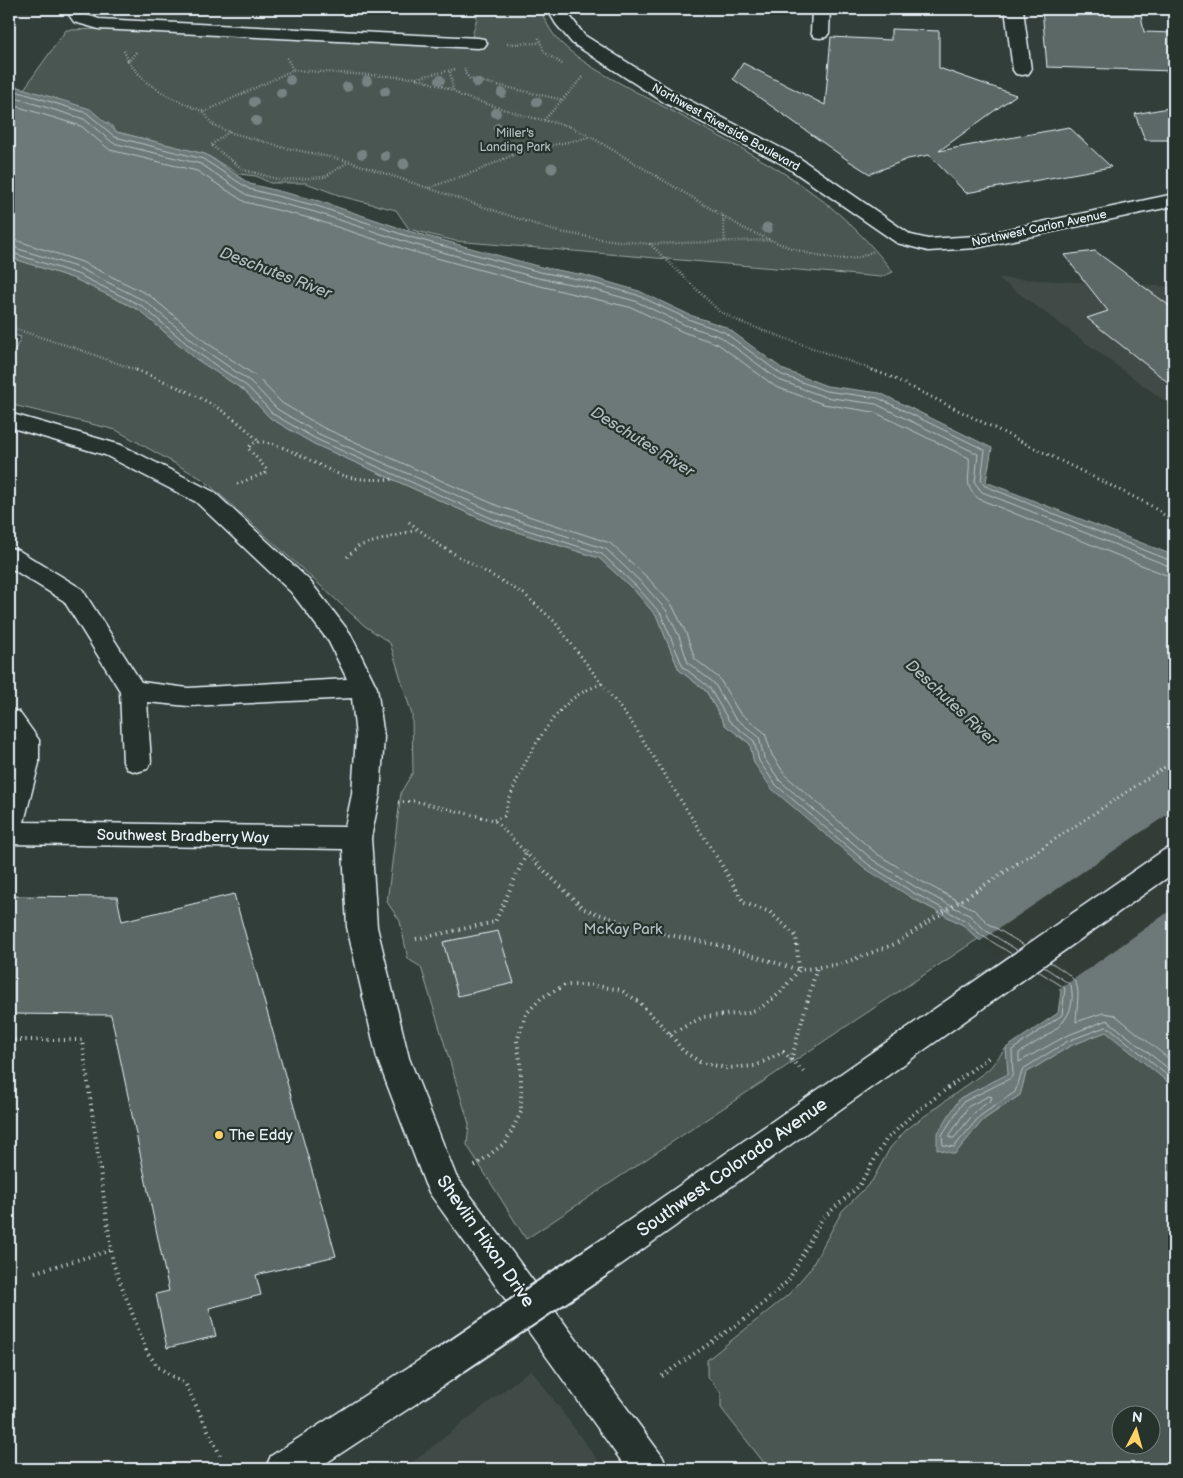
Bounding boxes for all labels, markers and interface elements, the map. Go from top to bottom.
street label: Northwest Riverside Boulevard [649,80,803,175]
park label: Miller's Landing Park [480,126,551,155]
street label: Northwest Carlon Avenue [970,207,1108,250]
water label: Deschutes River [217,243,335,304]
water label: Deschutes River [587,403,698,482]
water label: Deschutes River [901,656,1001,751]
street label: Southwest Bradberry Way [97,825,269,848]
park label: McKay Park [584,920,663,939]
street label: Southwest Colorado Avenue [633,1093,832,1241]
place label: The Eddy [229,1126,293,1145]
marker: The Eddy [213,1129,225,1141]
street label: Shevlin Hixon Drive [432,1171,539,1312]
north arrow [1110,1406,1160,1456]
text: N [1131,1409,1143,1427]

